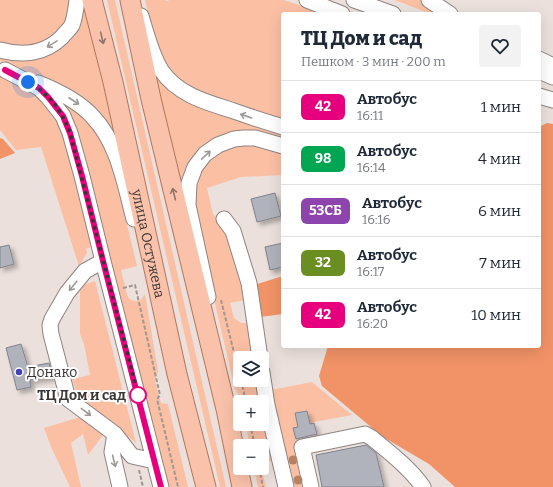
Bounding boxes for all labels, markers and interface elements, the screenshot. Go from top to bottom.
button: heart [479,25,521,67]
text: ТЦ Дом и сад [301,27,422,50]
one-way arrow [98,31,106,44]
one-way arrow [47,40,58,48]
text: Пешком · 3 мин · 200 m [301,54,446,69]
your location [18,72,38,92]
text: Автобус [357,90,417,108]
one-way arrow [68,97,79,105]
text: 42 [315,98,331,115]
text: 1 мин [481,98,521,116]
text: 16:11 [357,108,383,123]
one-way arrow [240,111,252,119]
text: Автобус [357,142,417,160]
one-way arrow [201,150,211,159]
text: 98 [315,150,331,167]
text: 4 мин [478,150,521,168]
text: 16:14 [357,160,386,175]
street label: улица Остужева [128,187,169,300]
one-way arrow [170,188,177,201]
text: Автобус [362,194,422,212]
text: 53СБ [309,202,342,219]
text: 6 мин [478,202,521,220]
text: 16:16 [362,212,390,227]
text: Автобус [357,246,417,264]
text: 32 [315,254,331,271]
text: 7 мин [479,254,521,272]
text: 16:17 [357,264,384,279]
one-way arrow [69,280,78,291]
text: Автобус [357,298,417,316]
text: 42 [315,306,331,323]
text: 10 мин [471,306,521,324]
text: 16:20 [357,316,388,331]
map controls [233,351,269,475]
button: layers [233,351,269,387]
place label: Донако [27,364,77,381]
marker: Донако [14,367,24,377]
marker: ТЦ Дом и сад [129,386,147,404]
place label: ТЦ Дом и сад [37,387,126,404]
button: + [233,395,269,431]
one-way arrow [80,408,91,416]
button: − [233,439,269,475]
one-way arrow [110,454,118,467]

